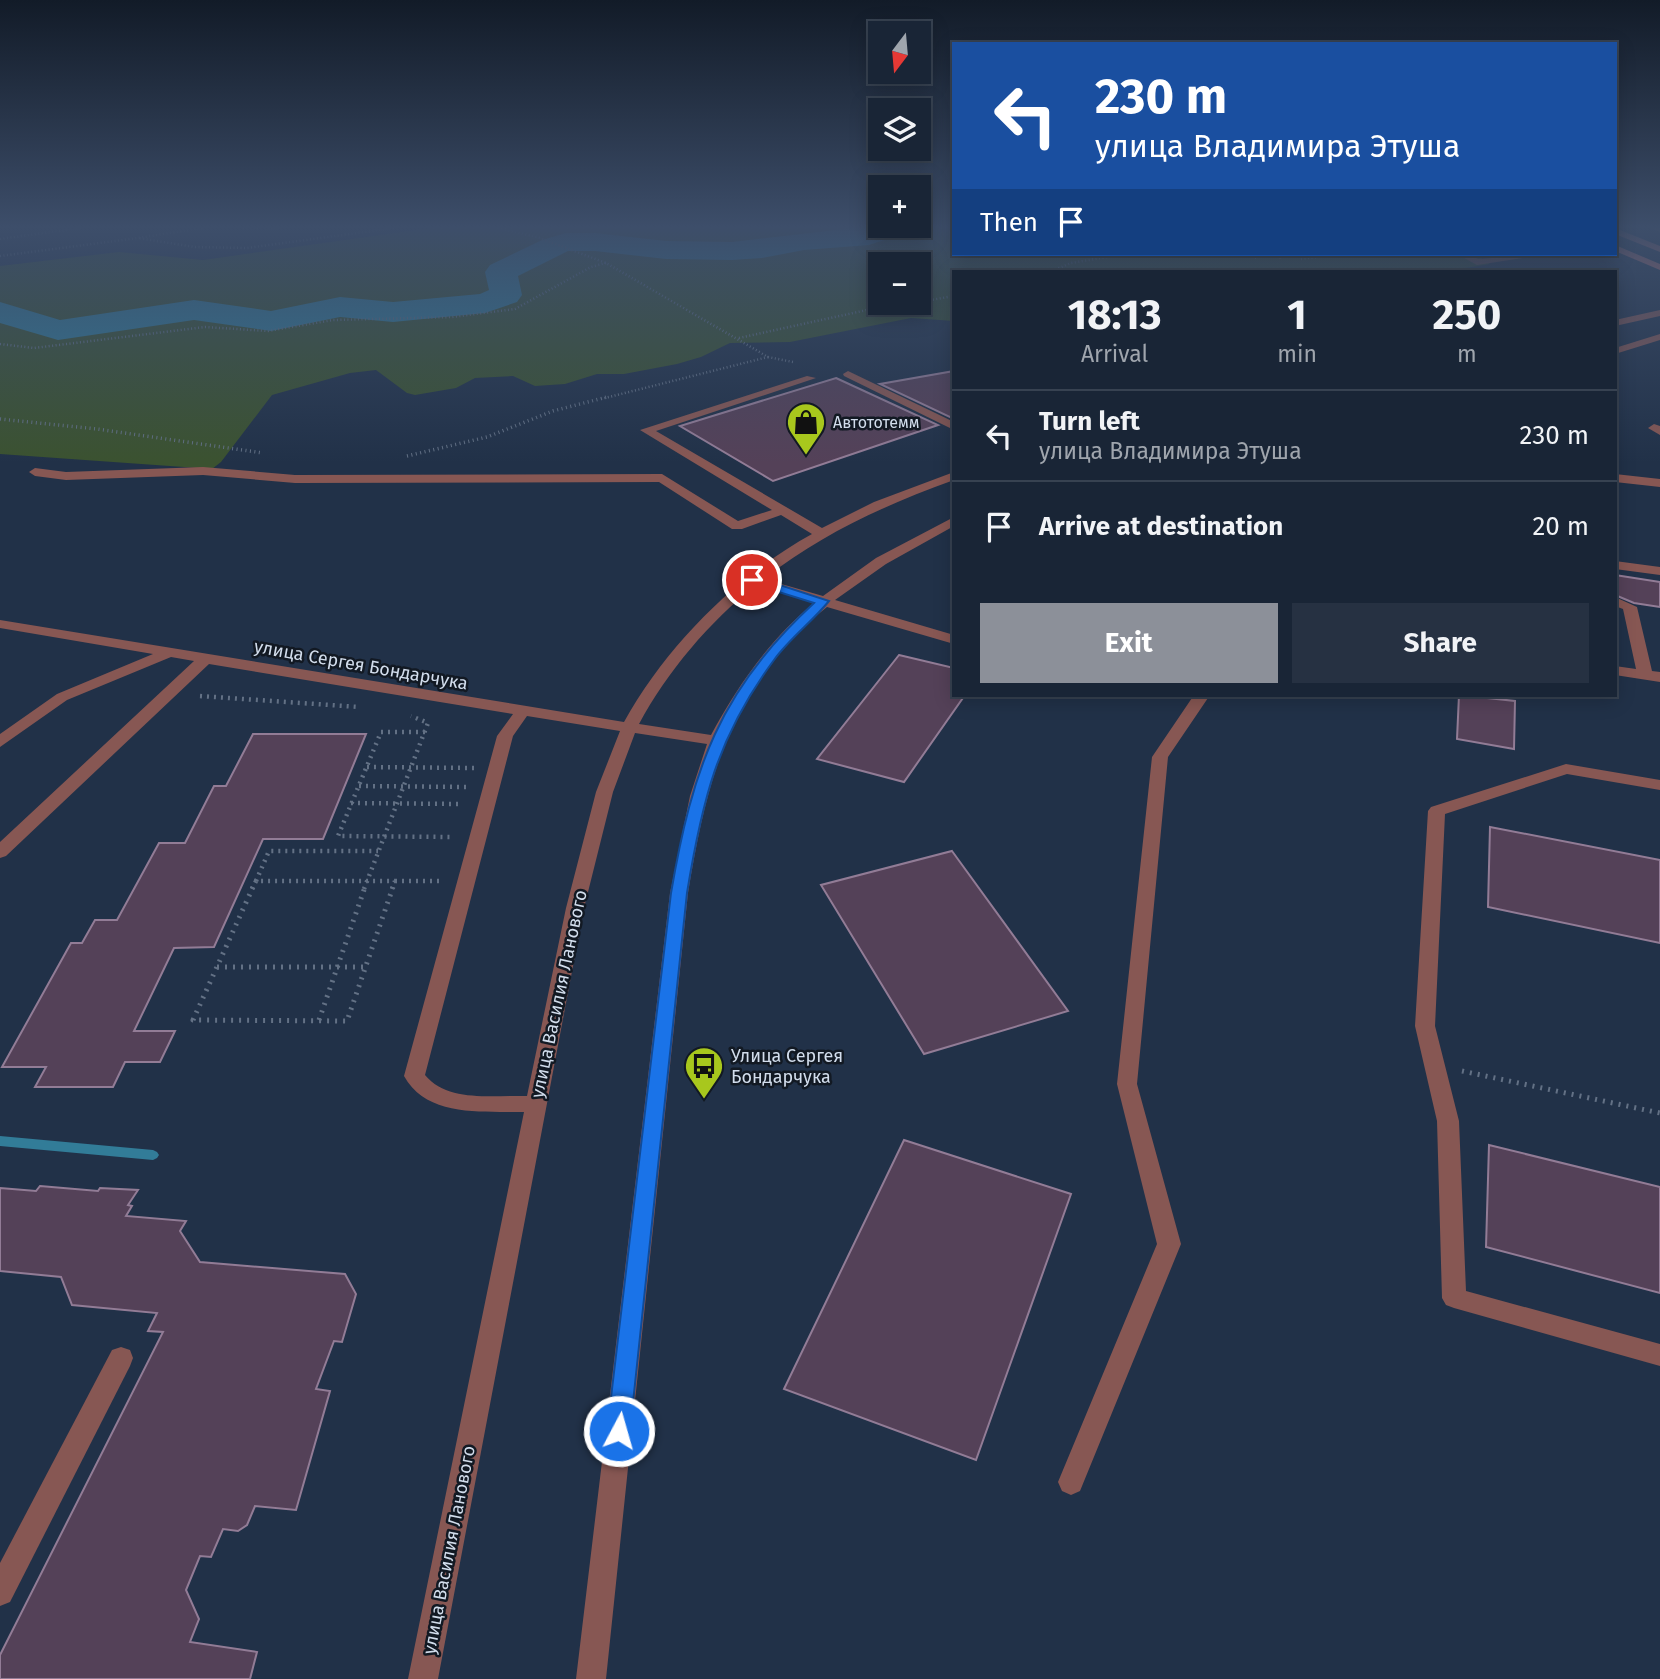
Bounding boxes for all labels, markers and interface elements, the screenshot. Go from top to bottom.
north arrow [868,21,931,84]
map controls [868,21,931,315]
text: 230 m [1095,67,1227,126]
icon: left [980,70,1071,161]
button: layers [868,98,931,161]
text: улица Владимира Этуша [1095,127,1460,165]
button: + [868,175,931,238]
icon: arrive [1052,203,1090,241]
text: Then [980,207,1038,238]
button: − [868,252,931,315]
text: 18:13 [1068,290,1162,340]
text: 1 [1287,290,1307,340]
text: 250 [1433,290,1501,340]
text: Arrival [1081,340,1148,368]
text: min [1277,340,1317,368]
text: m [1457,340,1477,368]
shop icon: Автототемм [785,401,827,456]
text: Turn left [1039,406,1140,437]
place label: Автототемм [833,413,919,432]
icon: left [980,417,1018,455]
text: 230 m [1520,420,1589,451]
text: улица Владимира Этуша [1039,437,1302,465]
icon: arrive [980,508,1018,546]
text: Arrive at destination [1039,511,1283,542]
text: 20 m [1532,511,1589,542]
pin [722,550,782,610]
icon: arrive [733,561,771,599]
button: Exit [980,603,1278,683]
button: Share [1292,603,1589,683]
street label: улица Сергея Бондарчука [252,635,470,695]
street label: улица Василия Ланового [526,888,592,1100]
bus stop icon: Улица Сергея Бондарчука [683,1045,725,1100]
place label: Улица Сергея Бондарчука [731,1045,843,1088]
position arrow [582,1394,656,1468]
street label: улица Василия Ланового [418,1444,480,1656]

